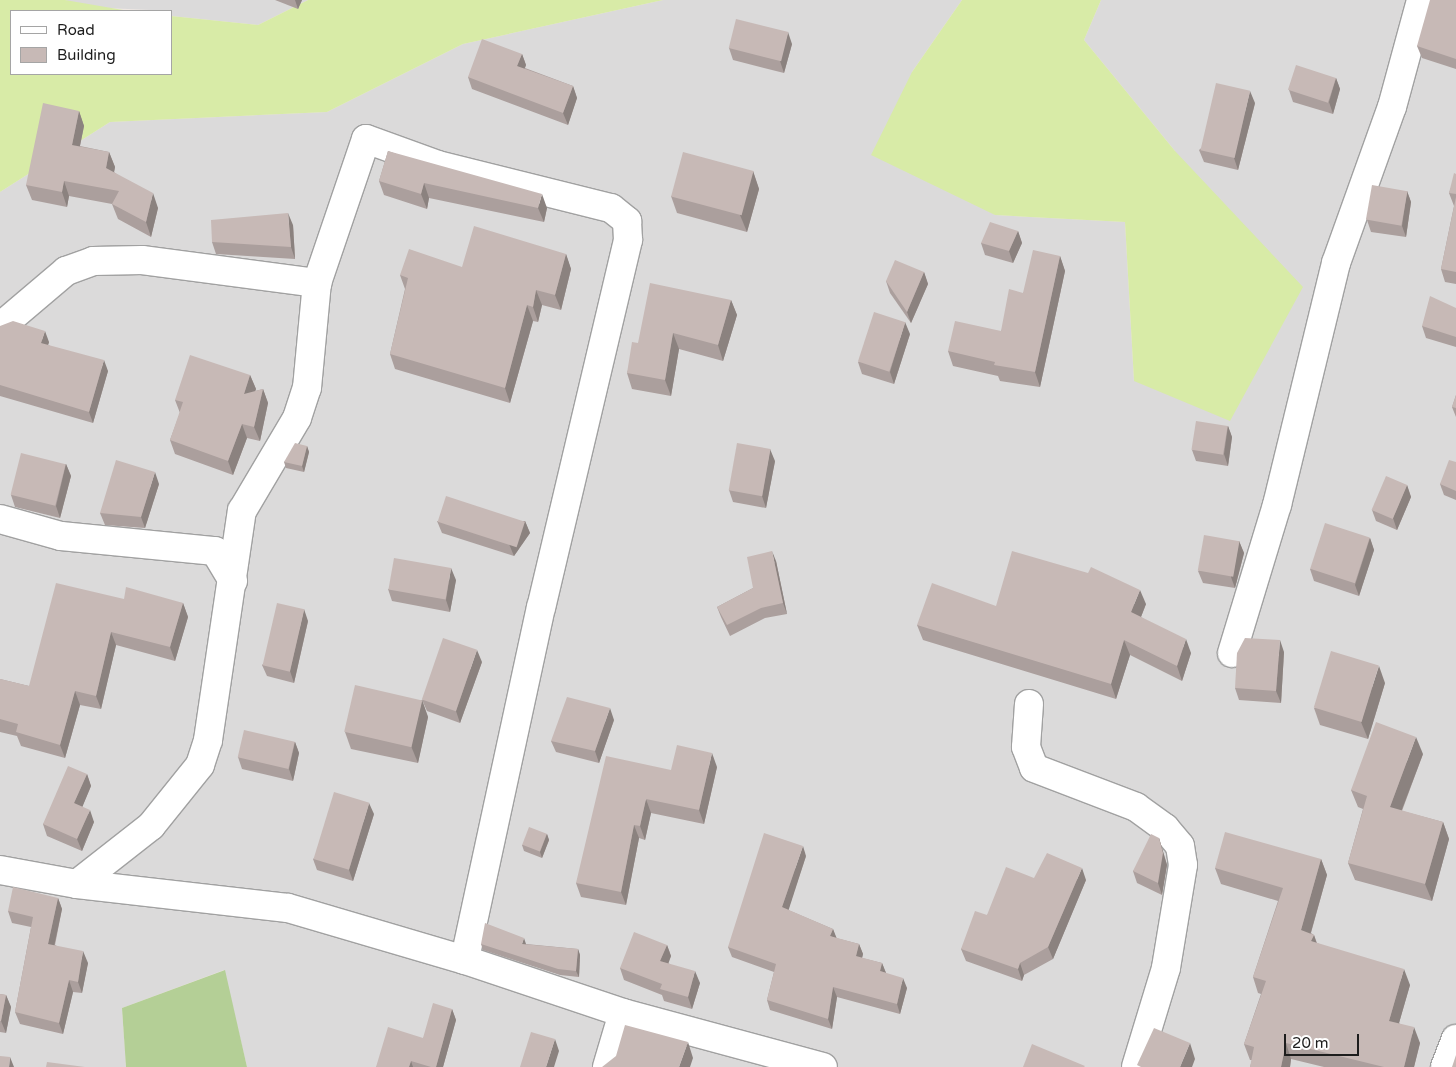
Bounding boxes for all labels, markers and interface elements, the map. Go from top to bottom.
legend [10,10,172,75]
text: Road [57,21,95,39]
text: Building [57,46,116,64]
scale bar [1286,1024,1361,1056]
text: 20 m [1292,1034,1329,1052]

